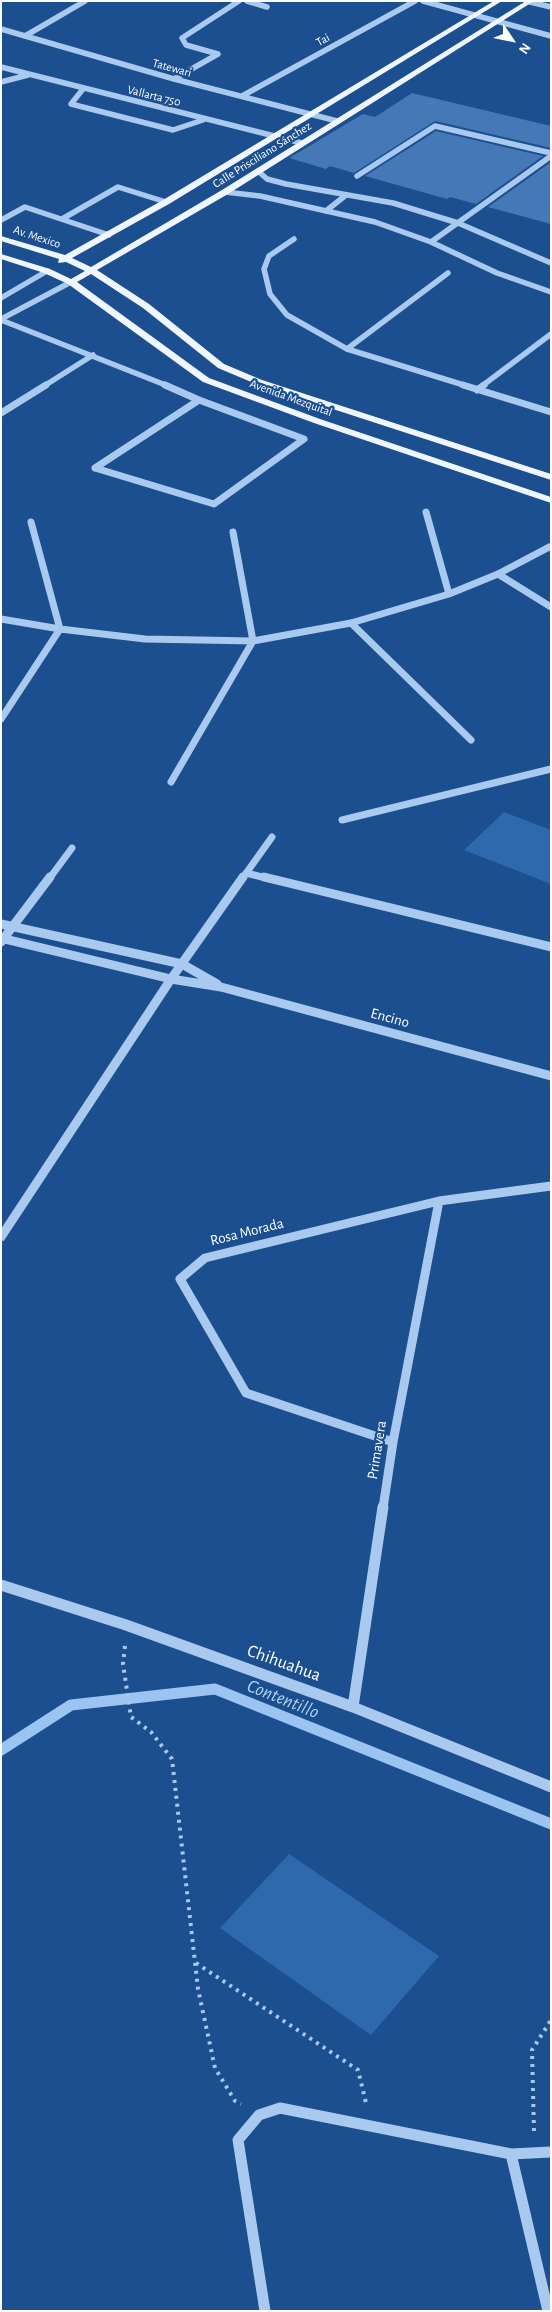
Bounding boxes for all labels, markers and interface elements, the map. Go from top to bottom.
north arrow [487,15,537,65]
street label: Tai [314,30,332,50]
text: N [516,40,533,56]
street label: Tatewari [151,56,193,80]
street label: Vallarta 750 [126,82,182,110]
street label: Calle Prisciliano Sánchez [210,119,314,191]
street label: Av. Mexico [11,223,63,251]
street label: Avenida Mezquital [248,376,334,420]
street label: Encino [369,1004,411,1032]
street label: Rosa Morada [208,1214,286,1250]
street label: Primavera [363,1419,391,1481]
street label: Chihuahua [244,1640,324,1686]
water label: Contentillo [244,1674,322,1724]

